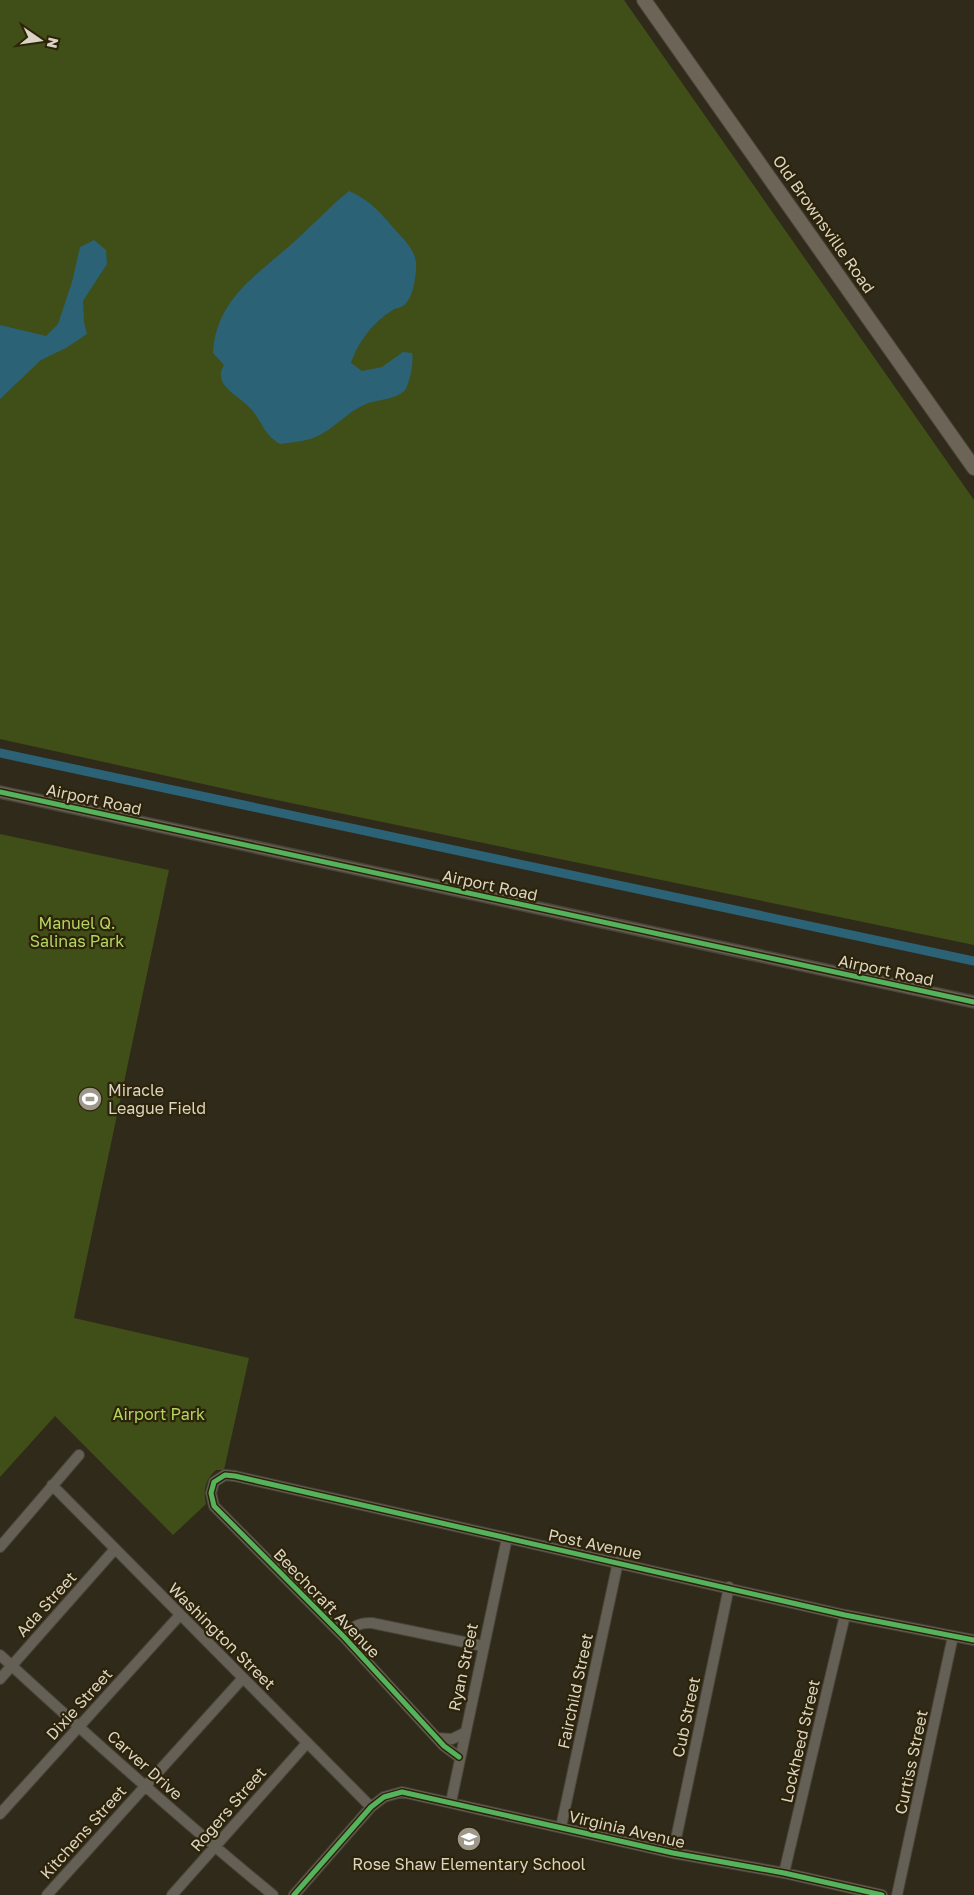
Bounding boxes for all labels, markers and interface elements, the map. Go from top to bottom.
north arrow [15,15,65,65]
text: N [44,36,63,50]
street label: Old Brownsville Road [769,151,879,297]
street label: Airport Road [45,779,143,819]
street label: Airport Road [441,865,539,905]
park label: Manuel Q. Salinas Park [30,913,124,951]
street label: Airport Road [837,950,935,990]
place label: Miracle League Field [108,1080,206,1118]
sports icon: Miracle League Field [77,1086,103,1112]
park label: Airport Park [113,1404,205,1424]
street label: Post Avenue [546,1524,644,1564]
street label: Beechcraft Avenue [270,1544,384,1662]
street label: Ada Street [12,1567,80,1641]
street label: Washington Street [164,1578,280,1694]
street label: Ryan Street [444,1621,482,1713]
street label: Fairchild Street [553,1631,597,1751]
street label: Dixie Street [42,1664,116,1744]
street label: Cub Street [668,1675,704,1759]
street label: Lockheed Street [776,1677,824,1805]
street label: Curtiss Street [890,1708,932,1816]
street label: Carver Drive [103,1726,187,1804]
street label: Rogers Street [186,1763,270,1855]
street label: Kitchens Street [36,1781,130,1883]
street label: Virginia Avenue [567,1806,687,1852]
school or university icon: Rose Shaw Elementary School [456,1826,482,1852]
place label: Rose Shaw Elementary School [352,1854,586,1874]

